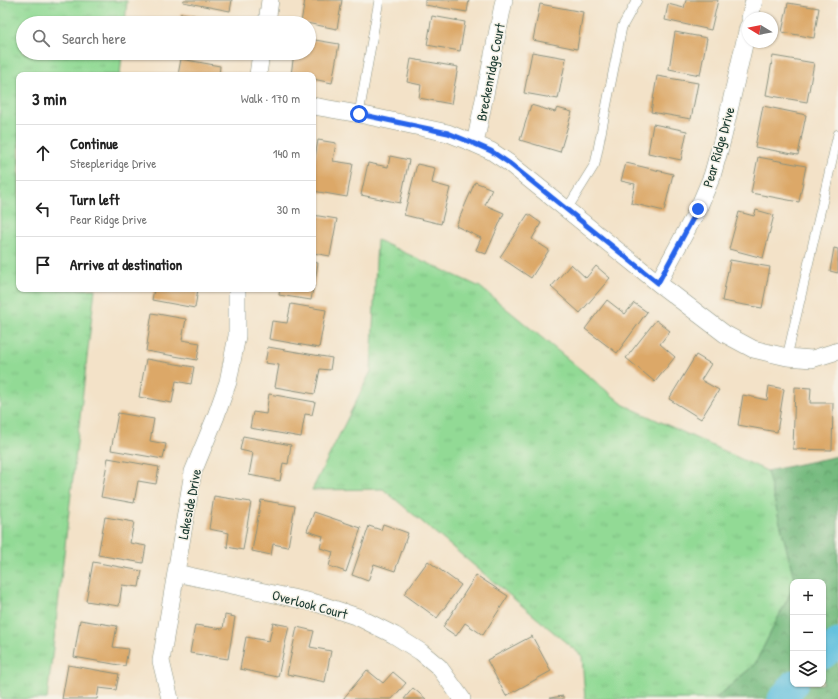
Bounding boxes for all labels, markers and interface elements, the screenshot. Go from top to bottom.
north arrow [742,12,778,48]
search box [16,16,316,60]
street label: Breckenridge Court [471,21,510,123]
icon: search [30,27,52,49]
text: Search here [62,28,126,49]
text: 3 min [32,87,67,110]
text: Walk · 170 m [241,89,300,107]
street label: Pear Ridge Drive [697,104,740,190]
route start [350,105,368,123]
text: Continue [70,133,118,154]
icon: ahead [32,142,54,164]
text: 140 m [273,144,300,162]
text: Steepleridge Drive [70,154,156,172]
text: Turn left [70,189,120,210]
icon: left [32,198,54,220]
text: 30 m [277,200,300,218]
route end [689,200,707,218]
text: Pear Ridge Drive [70,210,147,228]
icon: arrive [32,254,54,276]
text: Arrive at destination [70,254,182,275]
street label: Lakeside Drive [173,467,205,541]
map controls [790,579,826,687]
button: + [790,579,826,615]
street label: Overlook Court [270,585,350,623]
button: − [790,615,826,651]
button: layers [790,651,826,687]

